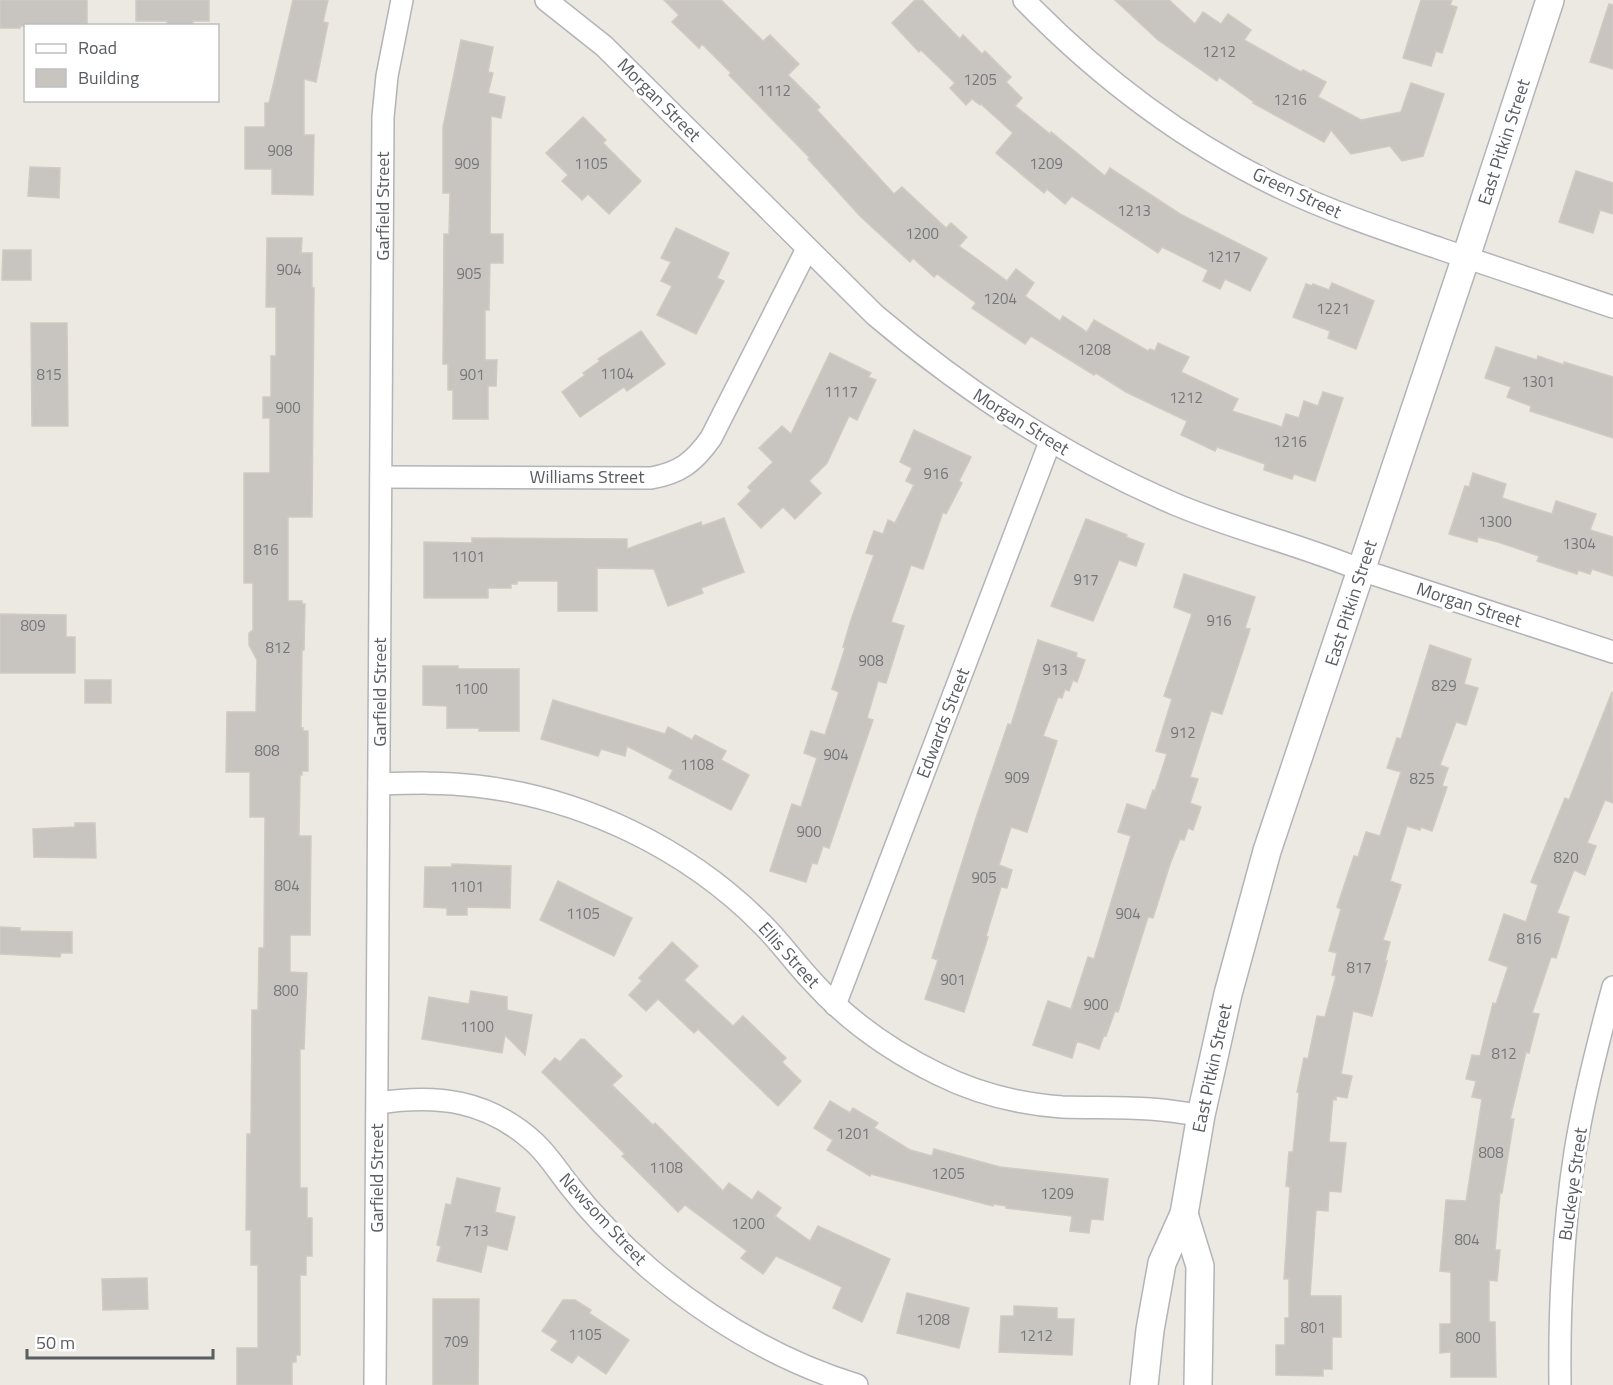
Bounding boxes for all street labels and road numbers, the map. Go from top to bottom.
street label: Morgan Street [611,52,708,148]
street label: East Pitkin Street [1470,75,1537,208]
street label: Garfield Street [369,151,396,261]
street label: Green Street [1248,160,1347,225]
street label: Morgan Street [968,381,1075,462]
street label: Williams Street [530,463,645,490]
street label: East Pitkin Street [1317,536,1384,669]
street label: Morgan Street [1413,575,1526,634]
street label: Garfield Street [366,637,393,747]
street label: Edwards Street [909,663,976,782]
street label: Ellis Street [752,916,827,994]
street label: East Pitkin Street [1185,1000,1238,1135]
street label: Garfield Street [363,1123,390,1233]
street label: Buckeye Street [1551,1125,1594,1242]
street label: Newsom Street [553,1166,654,1272]

